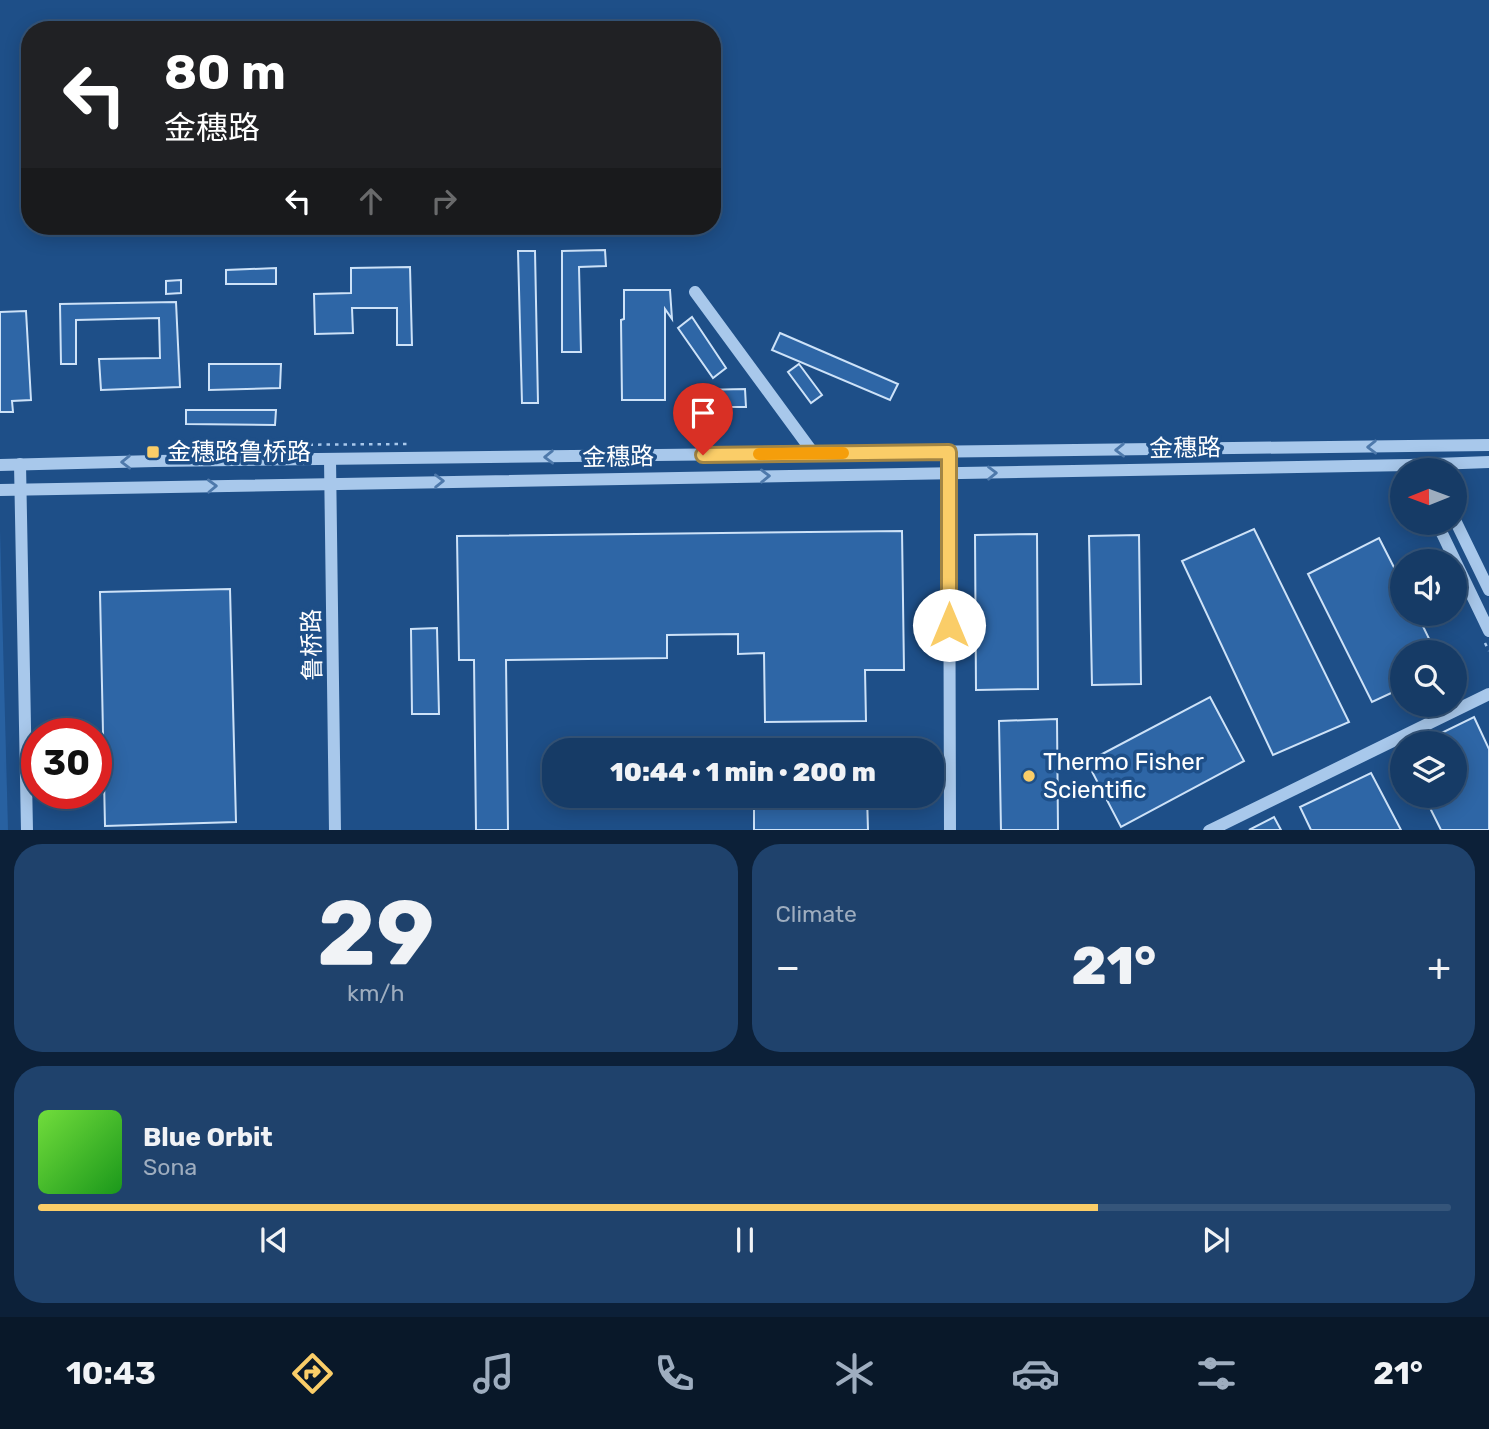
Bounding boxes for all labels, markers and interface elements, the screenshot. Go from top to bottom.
text: 80 m [164,43,286,101]
icon: left [49,49,140,140]
text: 金穗路 [164,109,260,147]
icon: left [279,182,317,220]
icon: ahead [352,182,390,220]
icon: right [425,182,463,220]
pin [673,383,733,455]
icon: arrive [684,394,722,432]
street label: 金穗路 [1149,433,1221,463]
place label: 金穗路鲁桥路 [167,438,311,466]
one-way arrow [1366,439,1377,455]
street label: 金穗路 [582,442,654,472]
one-way arrow [1114,442,1125,458]
marker: 金穗路鲁桥路 [145,444,161,460]
one-way arrow [544,449,555,464]
one-way arrow [120,454,131,469]
north arrow [1390,458,1466,536]
map controls [1390,458,1467,808]
one-way arrow [987,465,998,480]
one-way arrow [759,468,770,483]
one-way arrow [434,473,445,489]
one-way arrow [207,478,218,494]
button: sound [1390,549,1467,626]
position arrow [912,588,986,662]
street label: 鲁桥路 [297,609,327,681]
button: search [1390,640,1467,717]
speed limit sign: 30 [21,718,112,809]
button: layers [1390,731,1467,808]
place label: Thermo Fisher Scientific [1043,748,1204,804]
text: 10:44 · 1 min · 200 m [610,757,876,788]
marker: Thermo Fisher Scientific [1021,768,1037,784]
text: 29 [317,879,434,987]
text: Climate [776,900,857,928]
text: 21° [1072,935,1156,997]
text: − [776,944,800,990]
text: + [1427,944,1451,990]
text: km/h [347,979,404,1007]
text: Blue Orbit [143,1122,273,1153]
text: Sona [143,1153,197,1181]
icon: previous [255,1221,293,1259]
icon: pause [726,1221,764,1259]
icon: next [1197,1221,1235,1259]
icon: directions [288,1349,337,1398]
icon: music [469,1349,518,1398]
icon: phone [650,1349,699,1398]
icon: climate [830,1349,879,1398]
icon: car [1011,1349,1060,1398]
icon: filters [1192,1349,1241,1398]
text: 10:43 [66,1354,156,1392]
text: 21° [1373,1354,1423,1392]

